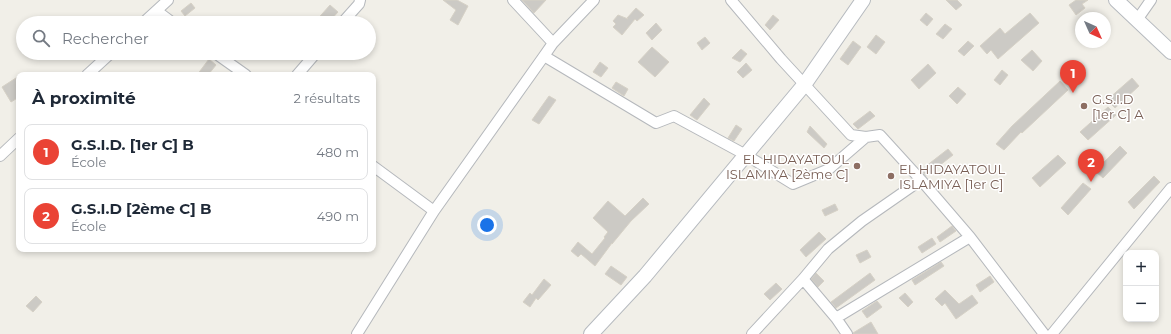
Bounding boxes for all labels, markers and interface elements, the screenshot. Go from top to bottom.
north arrow [1075,12,1111,48]
search box [16,16,376,60]
icon: search [30,27,52,49]
text: Rechercher [62,29,149,48]
pin: 1 [1060,60,1086,93]
text: À proximité [32,88,136,108]
text: 2 résultats [294,90,360,106]
place label: G.S.I.D [1er C] A [1092,91,1144,122]
marker: G.S.I.D [1er C] A [1079,101,1089,111]
text: G.S.I.D. [1er C] B [71,135,194,154]
text: 1 [43,144,49,160]
text: 480 m [316,144,359,160]
pin: 2 [1078,149,1104,182]
place label: EL HIDAYATOUL ISLAMIYA [2ème C] [726,151,849,182]
text: École [71,154,106,170]
marker: EL HIDAYATOUL ISLAMIYA [2ème C] [852,161,862,171]
place label: EL HIDAYATOUL ISLAMIYA [1er C] [899,161,1006,192]
marker: EL HIDAYATOUL ISLAMIYA [1er C] [886,171,896,181]
text: G.S.I.D [2ème C] B [71,199,211,218]
text: 2 [42,208,50,224]
text: 490 m [317,208,359,224]
your location [477,215,497,235]
text: École [71,218,106,234]
map controls [1123,250,1159,322]
button: + [1123,250,1159,286]
button: − [1123,286,1159,322]

